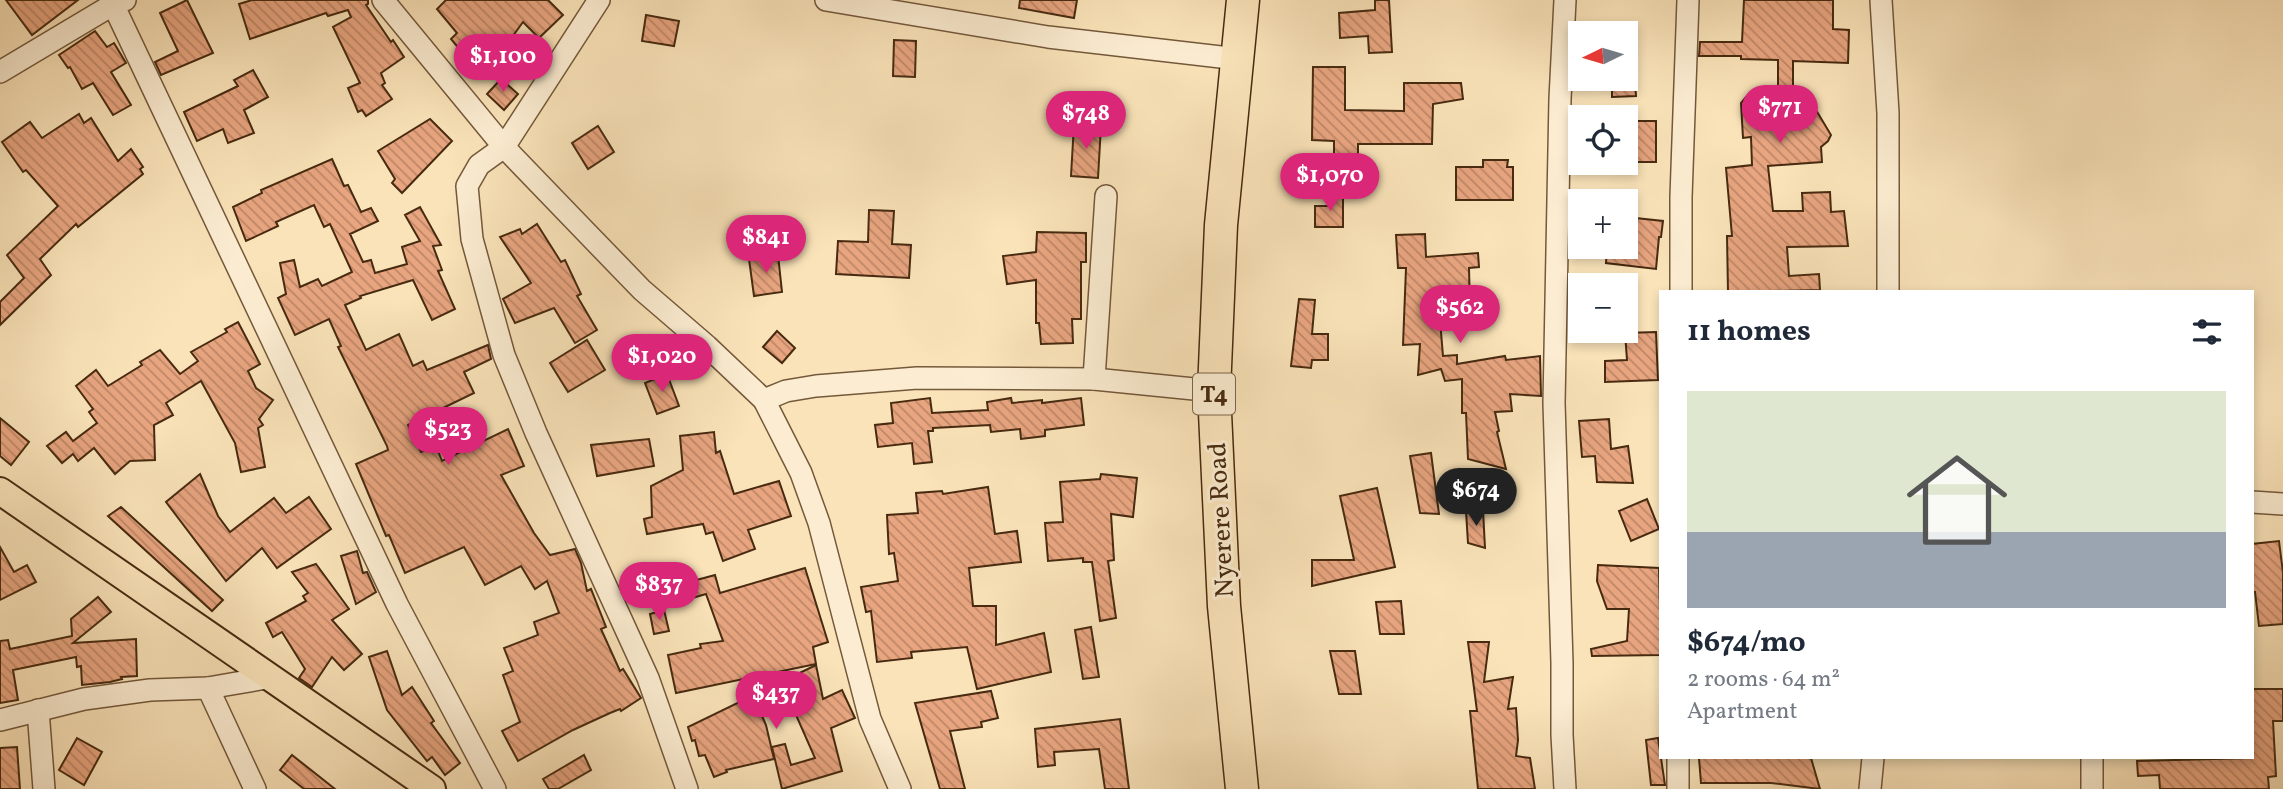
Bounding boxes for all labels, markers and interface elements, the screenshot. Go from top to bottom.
north arrow [1568,21,1638,91]
map controls [1568,21,1638,343]
pin: $1,100 [446,34,560,94]
text: $1,100 [470,41,536,73]
pin: $771 [1739,86,1821,145]
pin: $748 [1045,92,1127,151]
text: $771 [1758,92,1802,124]
text: $748 [1062,98,1110,130]
button: locate [1568,105,1638,175]
pin: $1,070 [1273,154,1387,213]
text: $1,070 [1296,160,1364,192]
button: + [1568,189,1638,259]
pin: $841 [725,216,807,275]
text: $841 [742,222,790,254]
button: − [1568,273,1638,343]
pin: $562 [1419,286,1501,345]
text: $562 [1436,292,1484,324]
text: 11 homes [1687,311,1811,353]
icon: filters [2188,313,2226,351]
pin: $1,020 [605,334,719,394]
text: $1,020 [628,341,696,373]
road number: T4 [1193,374,1235,414]
pin: $523 [407,407,489,467]
text: $523 [424,414,472,446]
icon: home [1894,437,2020,563]
street label: Nyerere Road [1200,441,1244,599]
pin: $674 [1435,468,1517,528]
text: $674 [1452,475,1500,507]
pin: $837 [618,562,700,622]
text: $837 [635,569,683,601]
text: $674/mo [1687,622,1806,664]
text: 2 rooms · 64 m² [1687,664,1840,696]
pin: $437 [735,672,817,731]
text: $437 [752,678,800,710]
text: Apartment [1687,696,1798,728]

